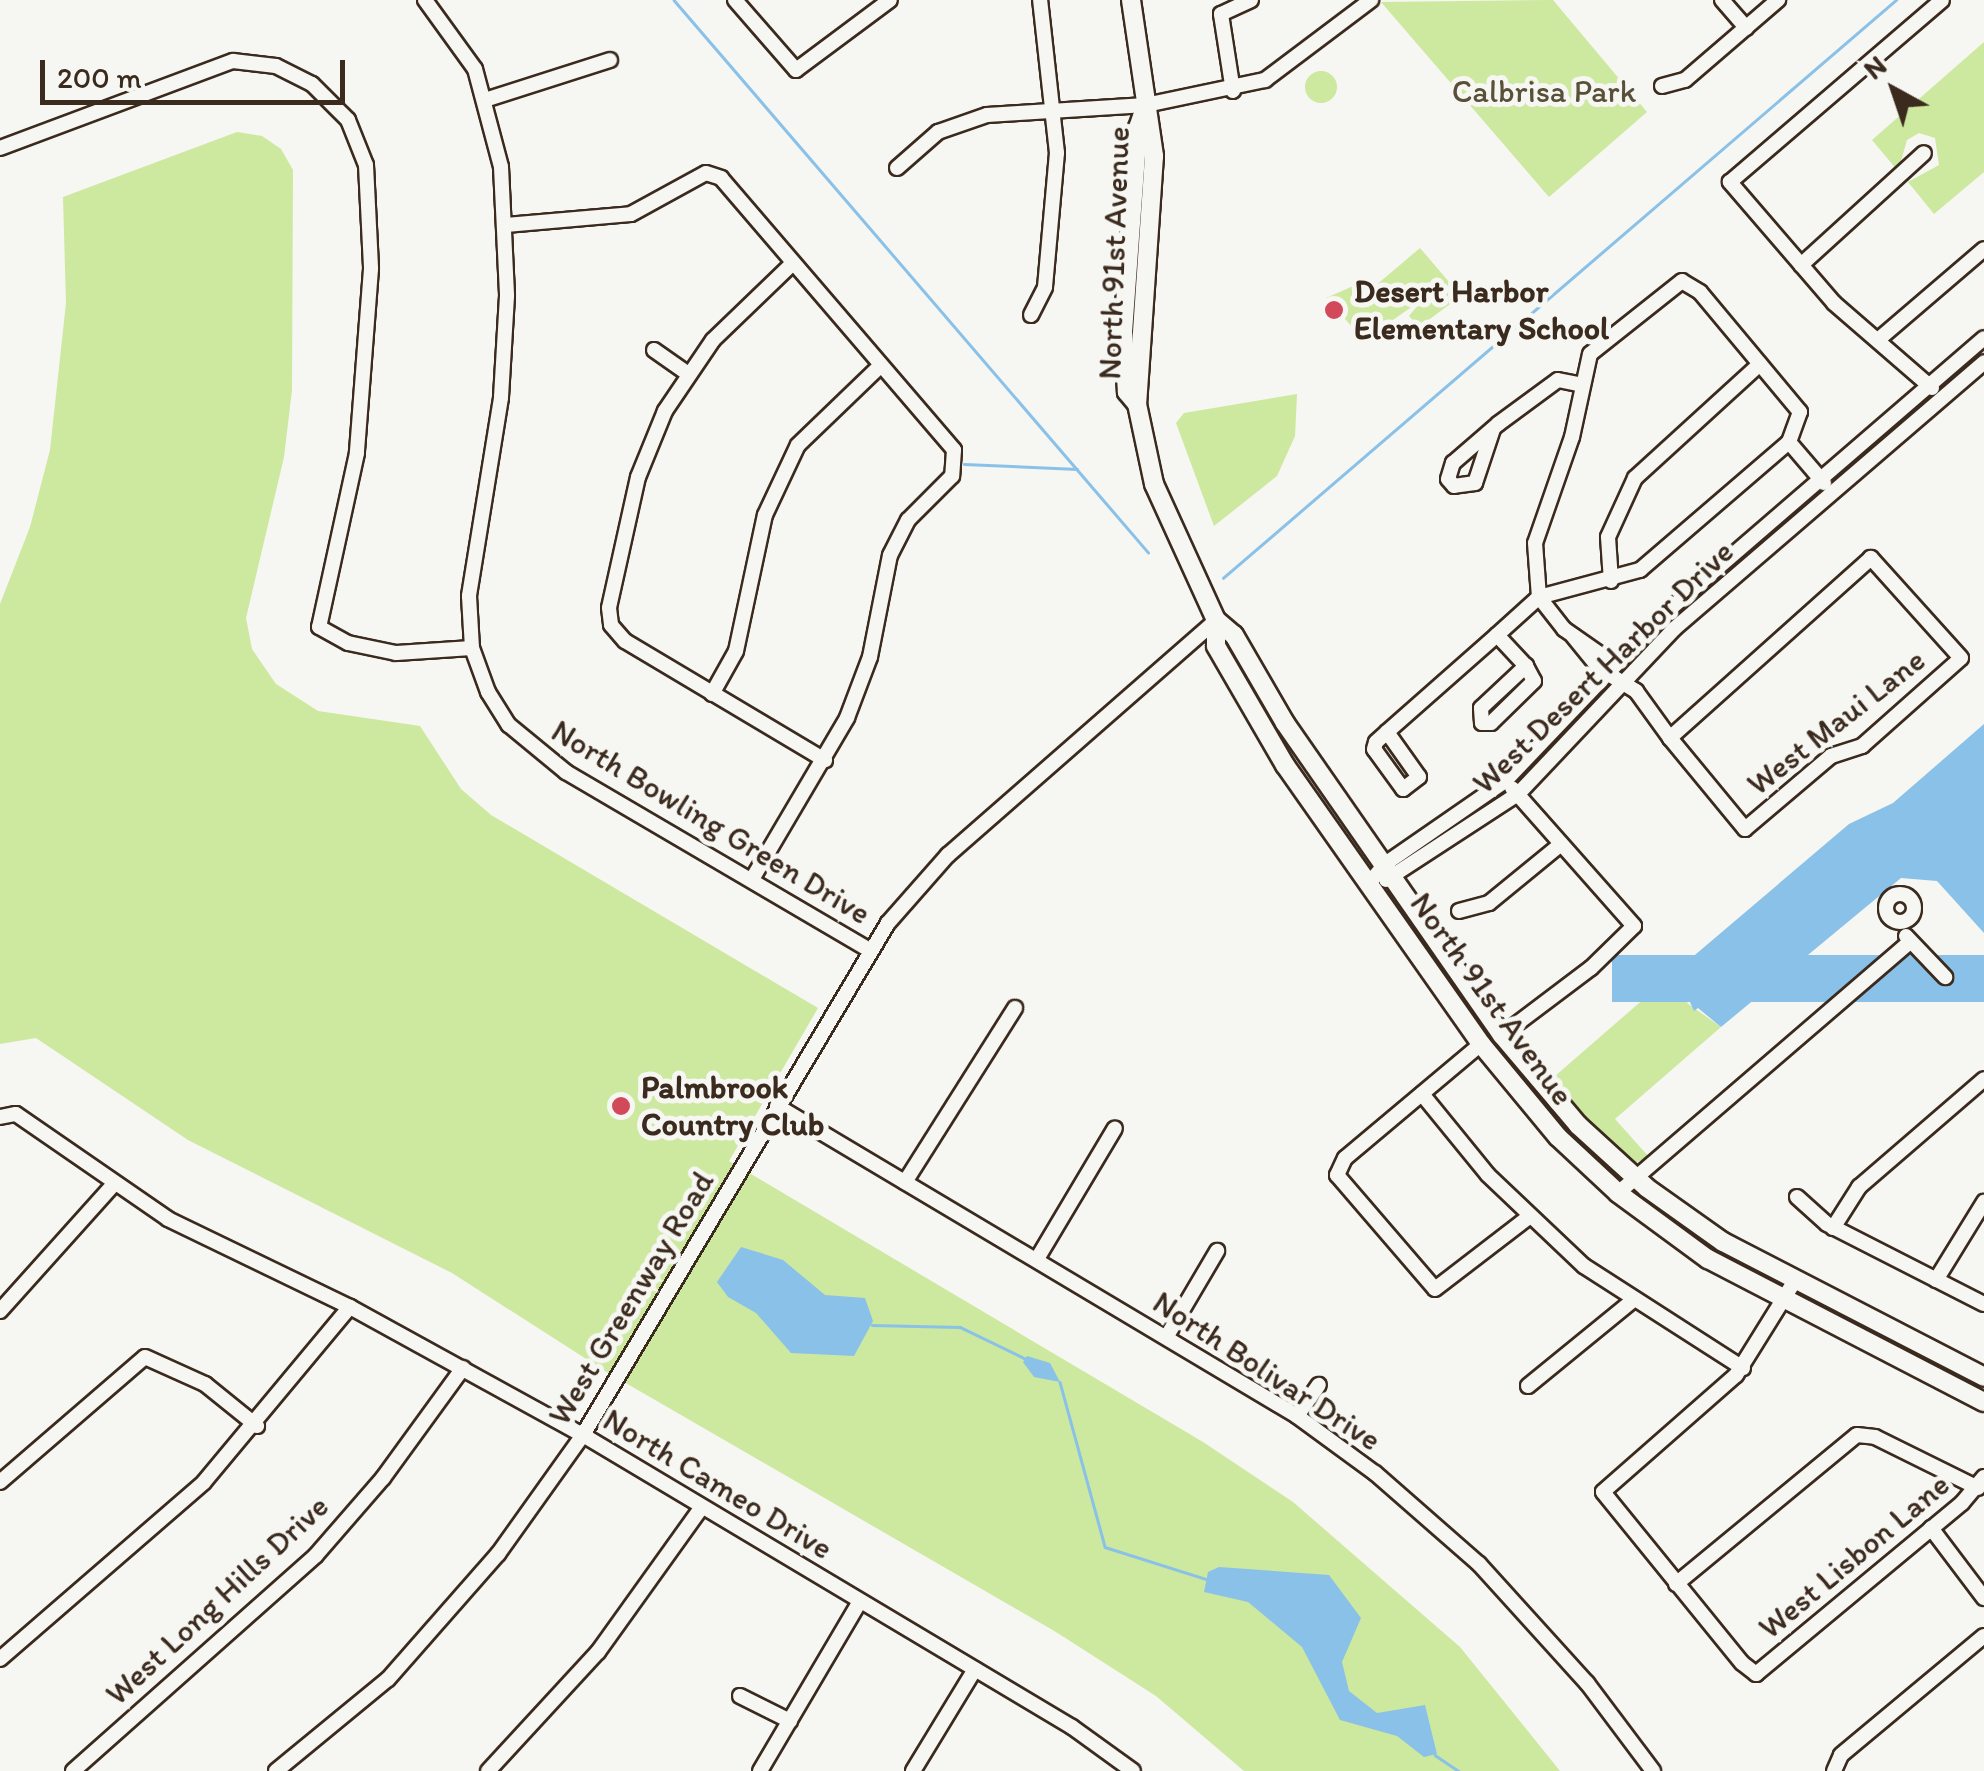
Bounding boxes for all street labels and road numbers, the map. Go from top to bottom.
street label: North 91st Avenue [1090,126,1138,380]
street label: West Desert Harbor Drive [1464,532,1742,802]
street label: West Maui Lane [1739,640,1933,804]
street label: North Bowling Green Drive [544,711,878,933]
street label: North 91st Avenue [1402,886,1582,1112]
street label: West Greenway Road [541,1165,721,1431]
street label: North Bolivar Drive [1146,1283,1388,1459]
street label: North Cameo Drive [596,1400,840,1568]
street label: West Lisbon Lane [1751,1465,1957,1647]
street label: West Long Hills Drive [97,1487,337,1713]

